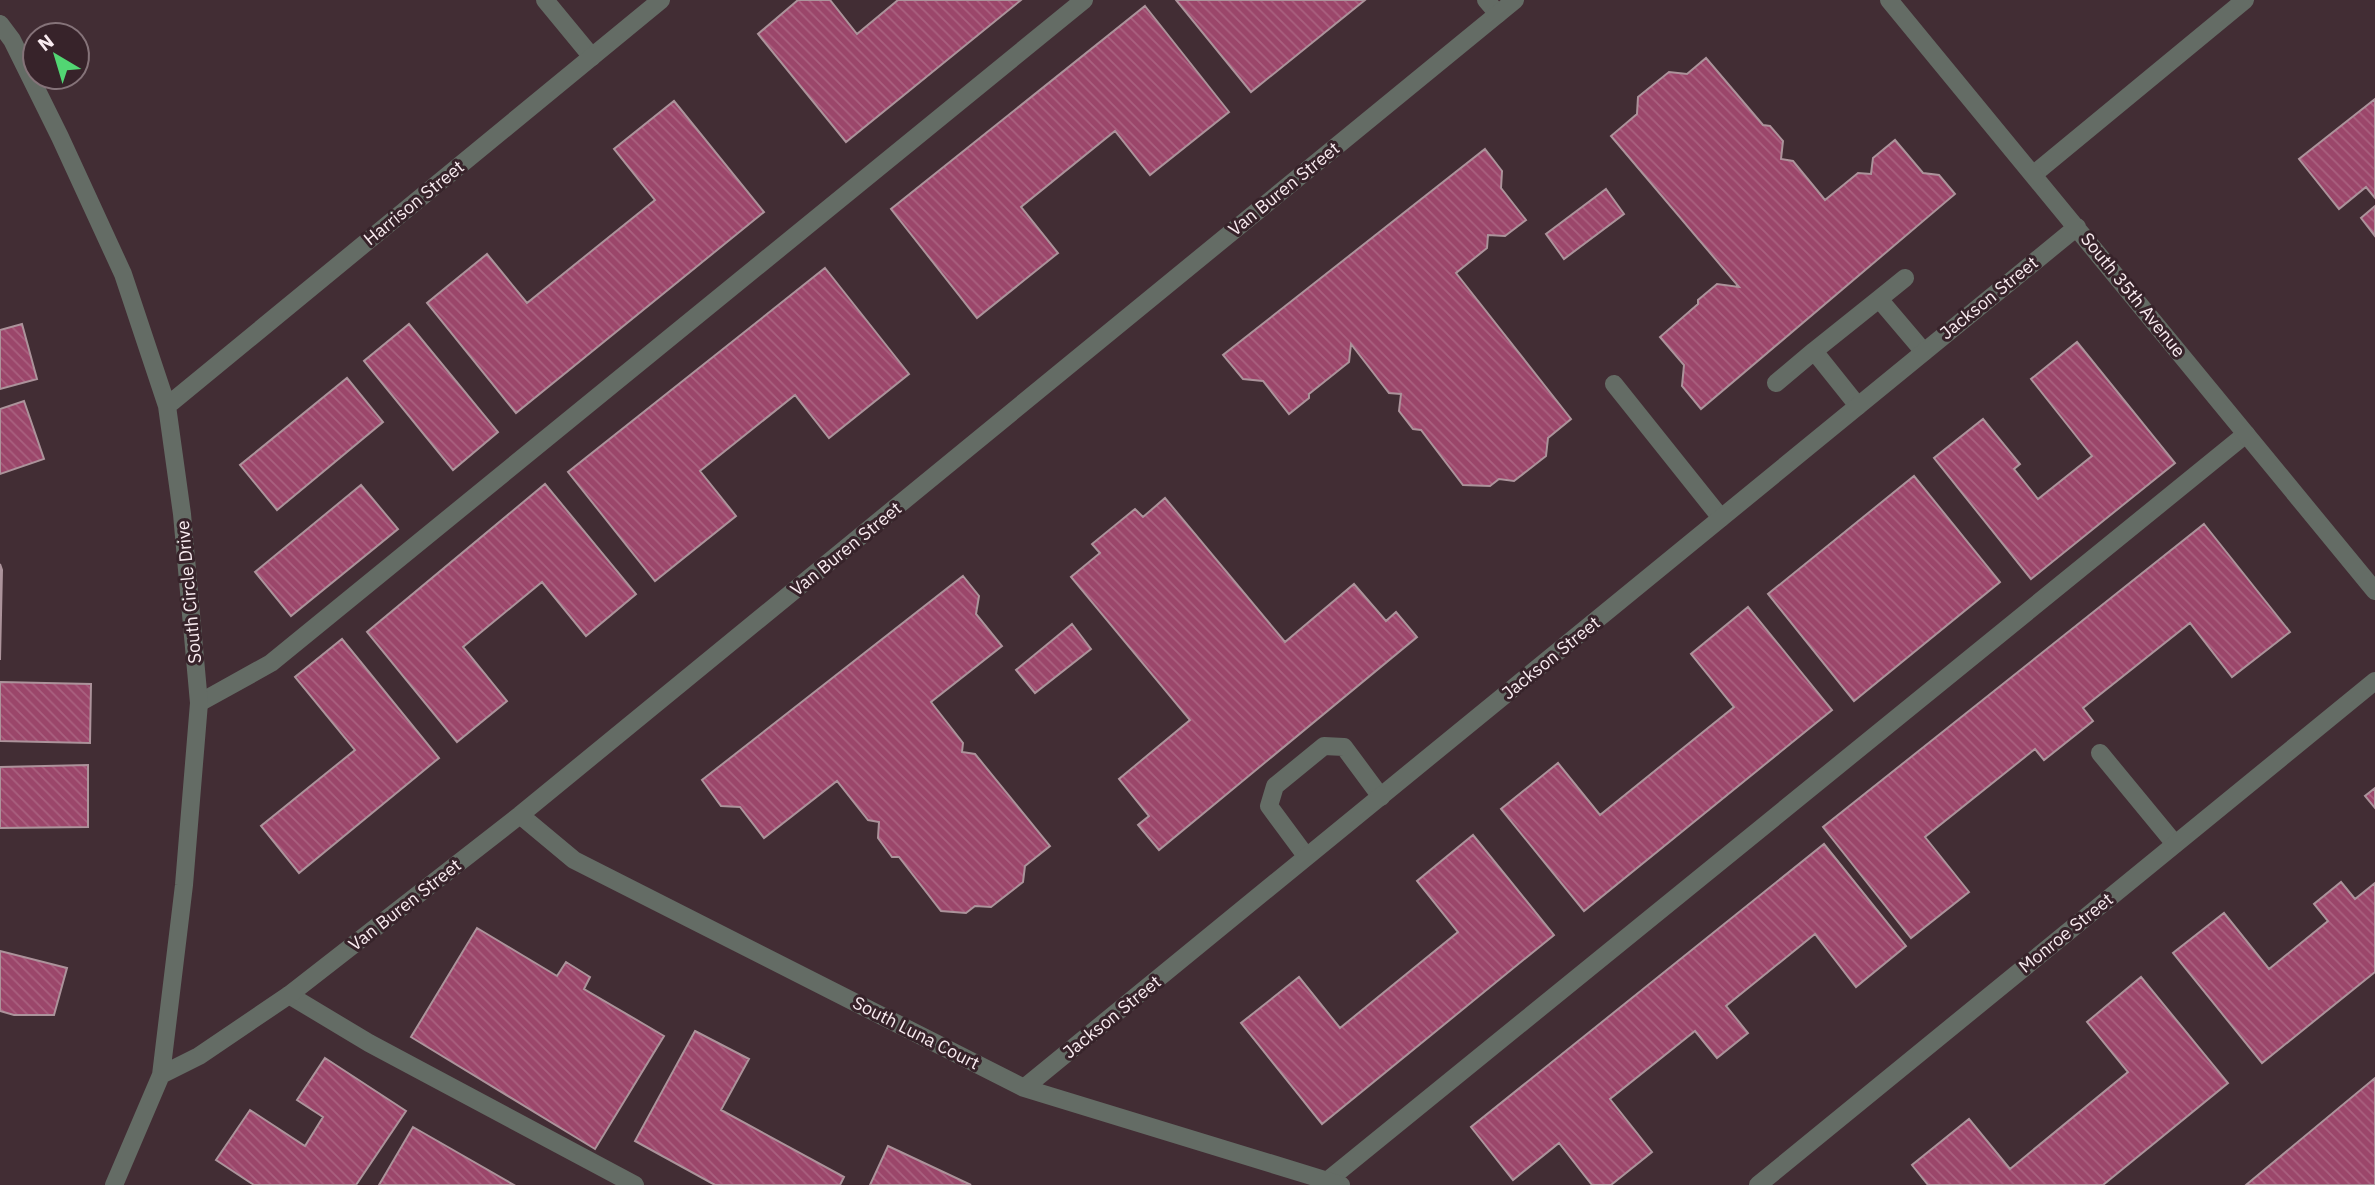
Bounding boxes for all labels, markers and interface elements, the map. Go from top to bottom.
north arrow [21,21,91,91]
text: N [33,29,58,56]
street label: Van Buren Street [1223,137,1344,241]
street label: Harrison Street [359,155,469,250]
street label: South 35th Avenue [2076,228,2191,362]
street label: Jackson Street [1935,251,2042,344]
street label: Van Buren Street [785,497,906,601]
street label: South Circle Drive [171,519,206,665]
street label: Jackson Street [1497,611,1604,704]
street label: Van Buren Street [344,853,466,956]
street label: Monroe Street [2014,887,2118,978]
street label: Jackson Street [1058,970,1165,1063]
street label: South Luna Court [849,991,983,1074]

